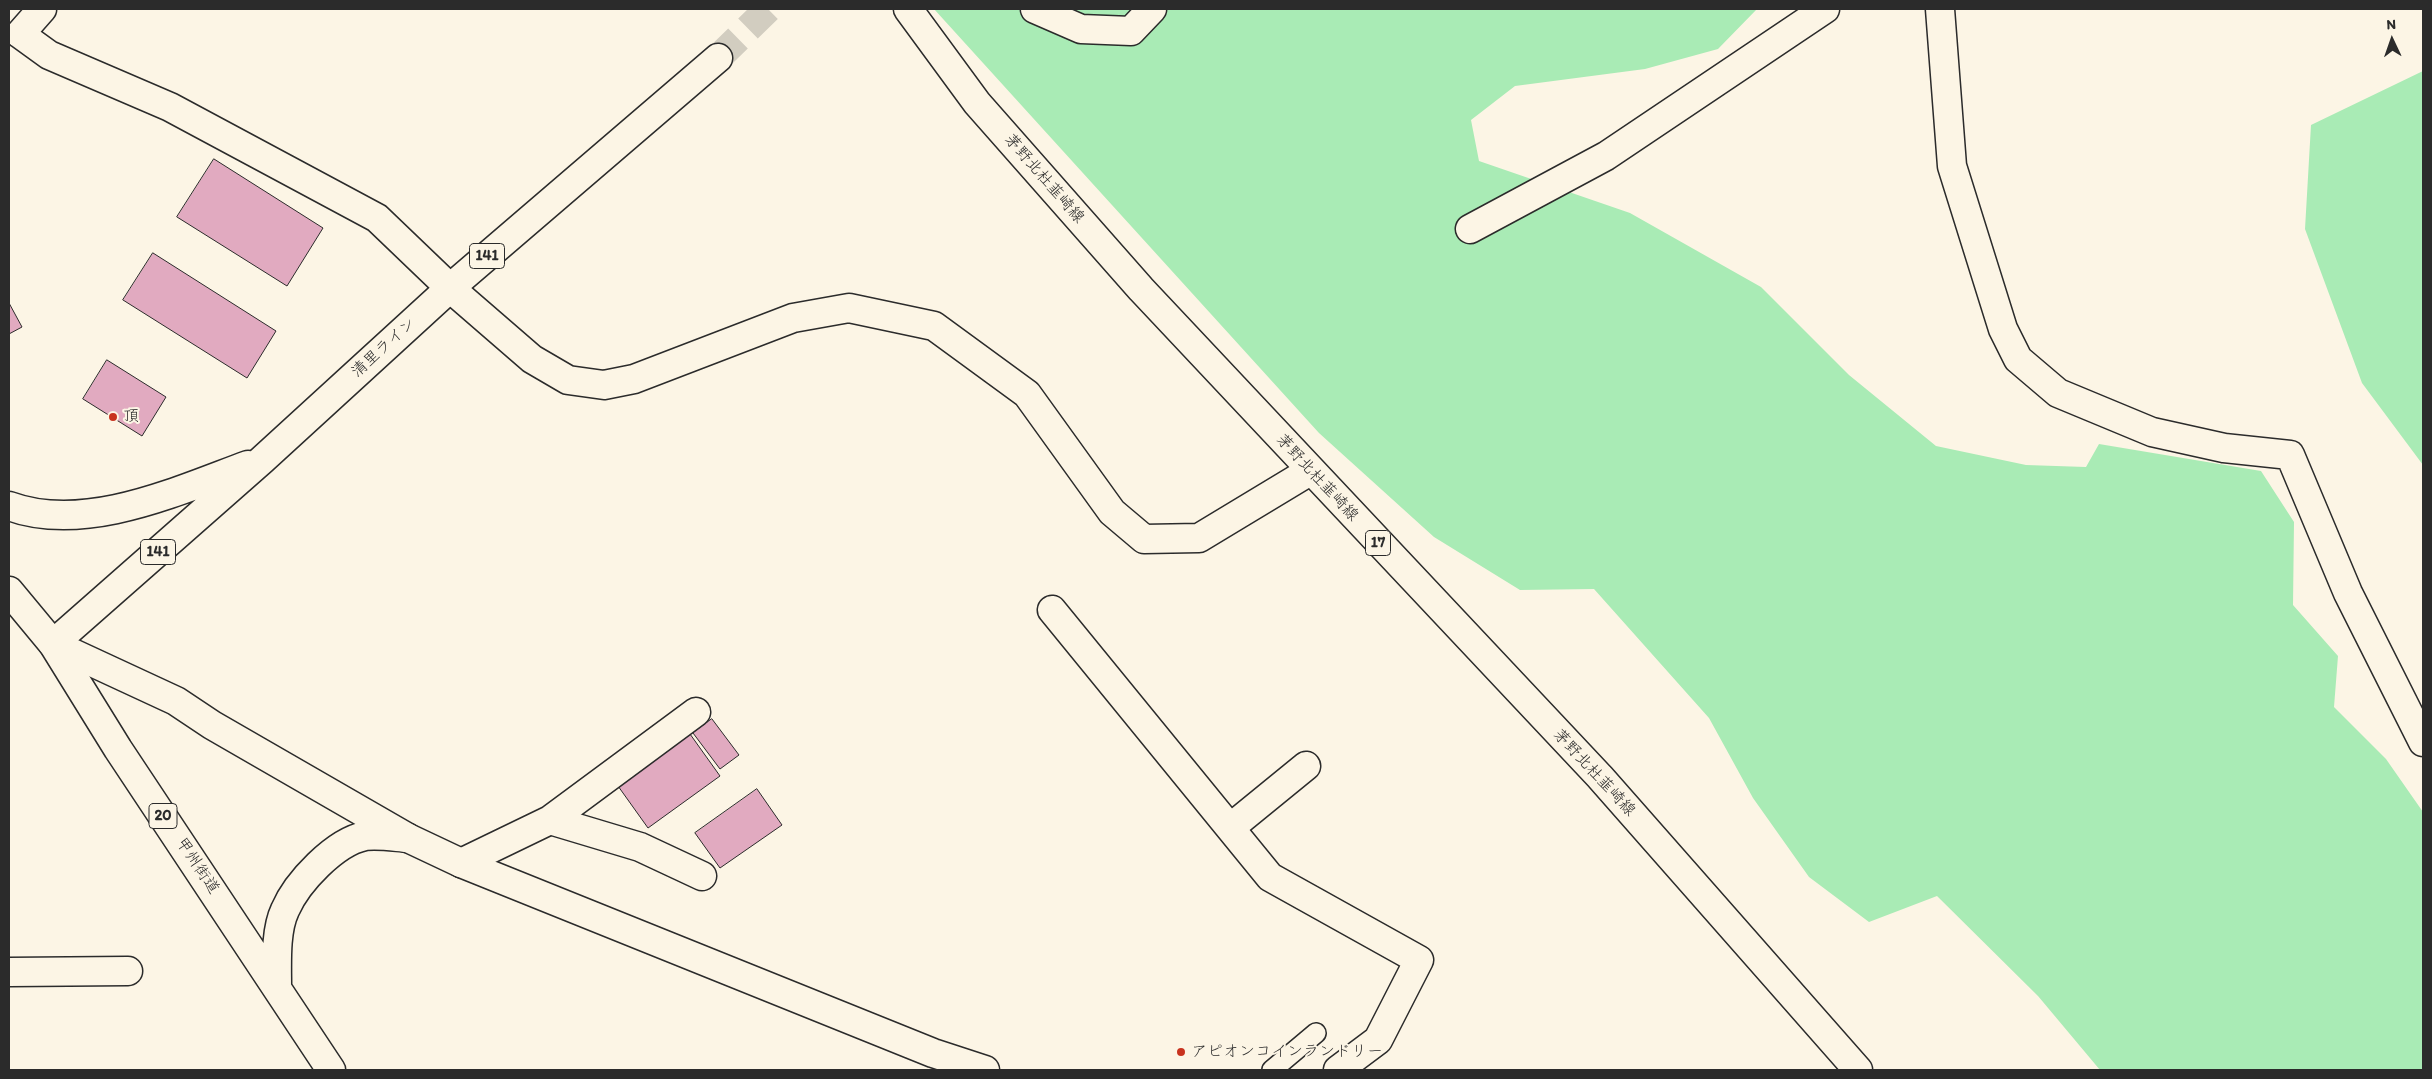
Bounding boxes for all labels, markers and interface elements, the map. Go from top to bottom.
north arrow [2367,15,2417,65]
text: N [2386,16,2396,33]
street label: 茅野北杜韮崎線 [1000,130,1088,228]
road number: 141 [470,244,504,268]
street label: 清里ライン [348,314,420,382]
place label: 頂 [123,407,139,427]
marker: 頂 [107,411,119,423]
street label: 茅野北杜韮崎線 [1272,430,1362,526]
road number: 17 [1366,530,1390,556]
road number: 141 [140,540,176,564]
street label: 茅野北杜韮崎線 [1549,725,1639,821]
road number: 20 [149,804,177,828]
street label: 甲州街道 [171,834,223,898]
place label: アピオンコインランドリー [1191,1042,1383,1062]
marker: アピオンコインランドリー [1175,1046,1187,1058]

